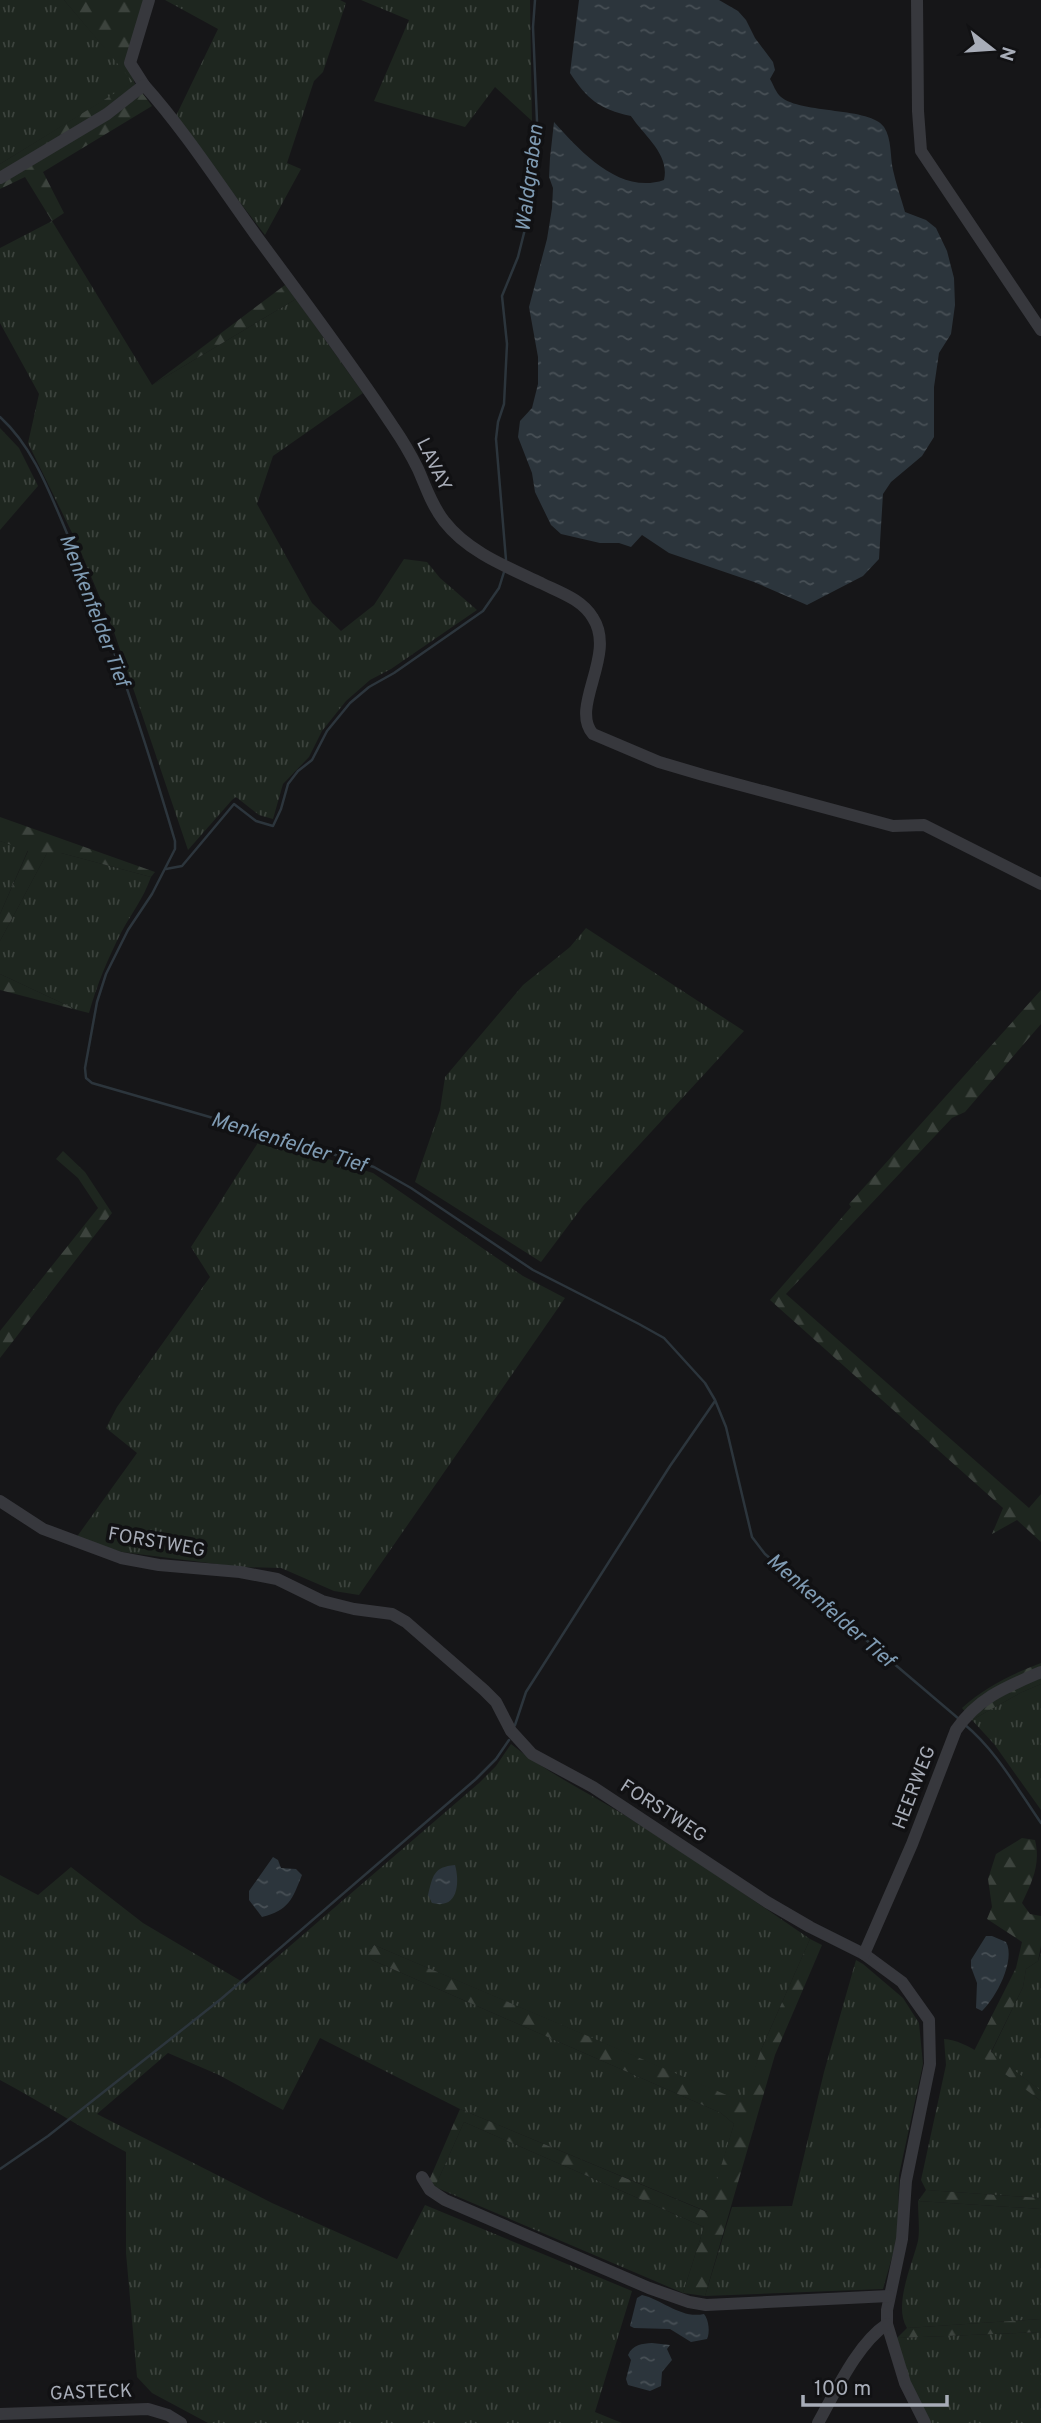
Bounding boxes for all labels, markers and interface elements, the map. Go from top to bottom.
north arrow [957,14,1027,84]
text: N [993,43,1020,63]
water label: Waldgraben [511,122,551,233]
street label: LAVAY [410,434,456,495]
water label: Menkenfelder Tief [52,530,136,693]
water label: Menkenfelder Tief [207,1107,372,1181]
street label: FORSTWEG [106,1523,207,1563]
water label: Menkenfelder Tief [760,1548,902,1676]
street label: HEERWEG [888,1742,942,1833]
street label: FORSTWEG [615,1775,711,1849]
scale bar [803,2364,946,2408]
text: 100 m [814,2376,871,2403]
street label: GASTECK [49,2380,133,2406]

